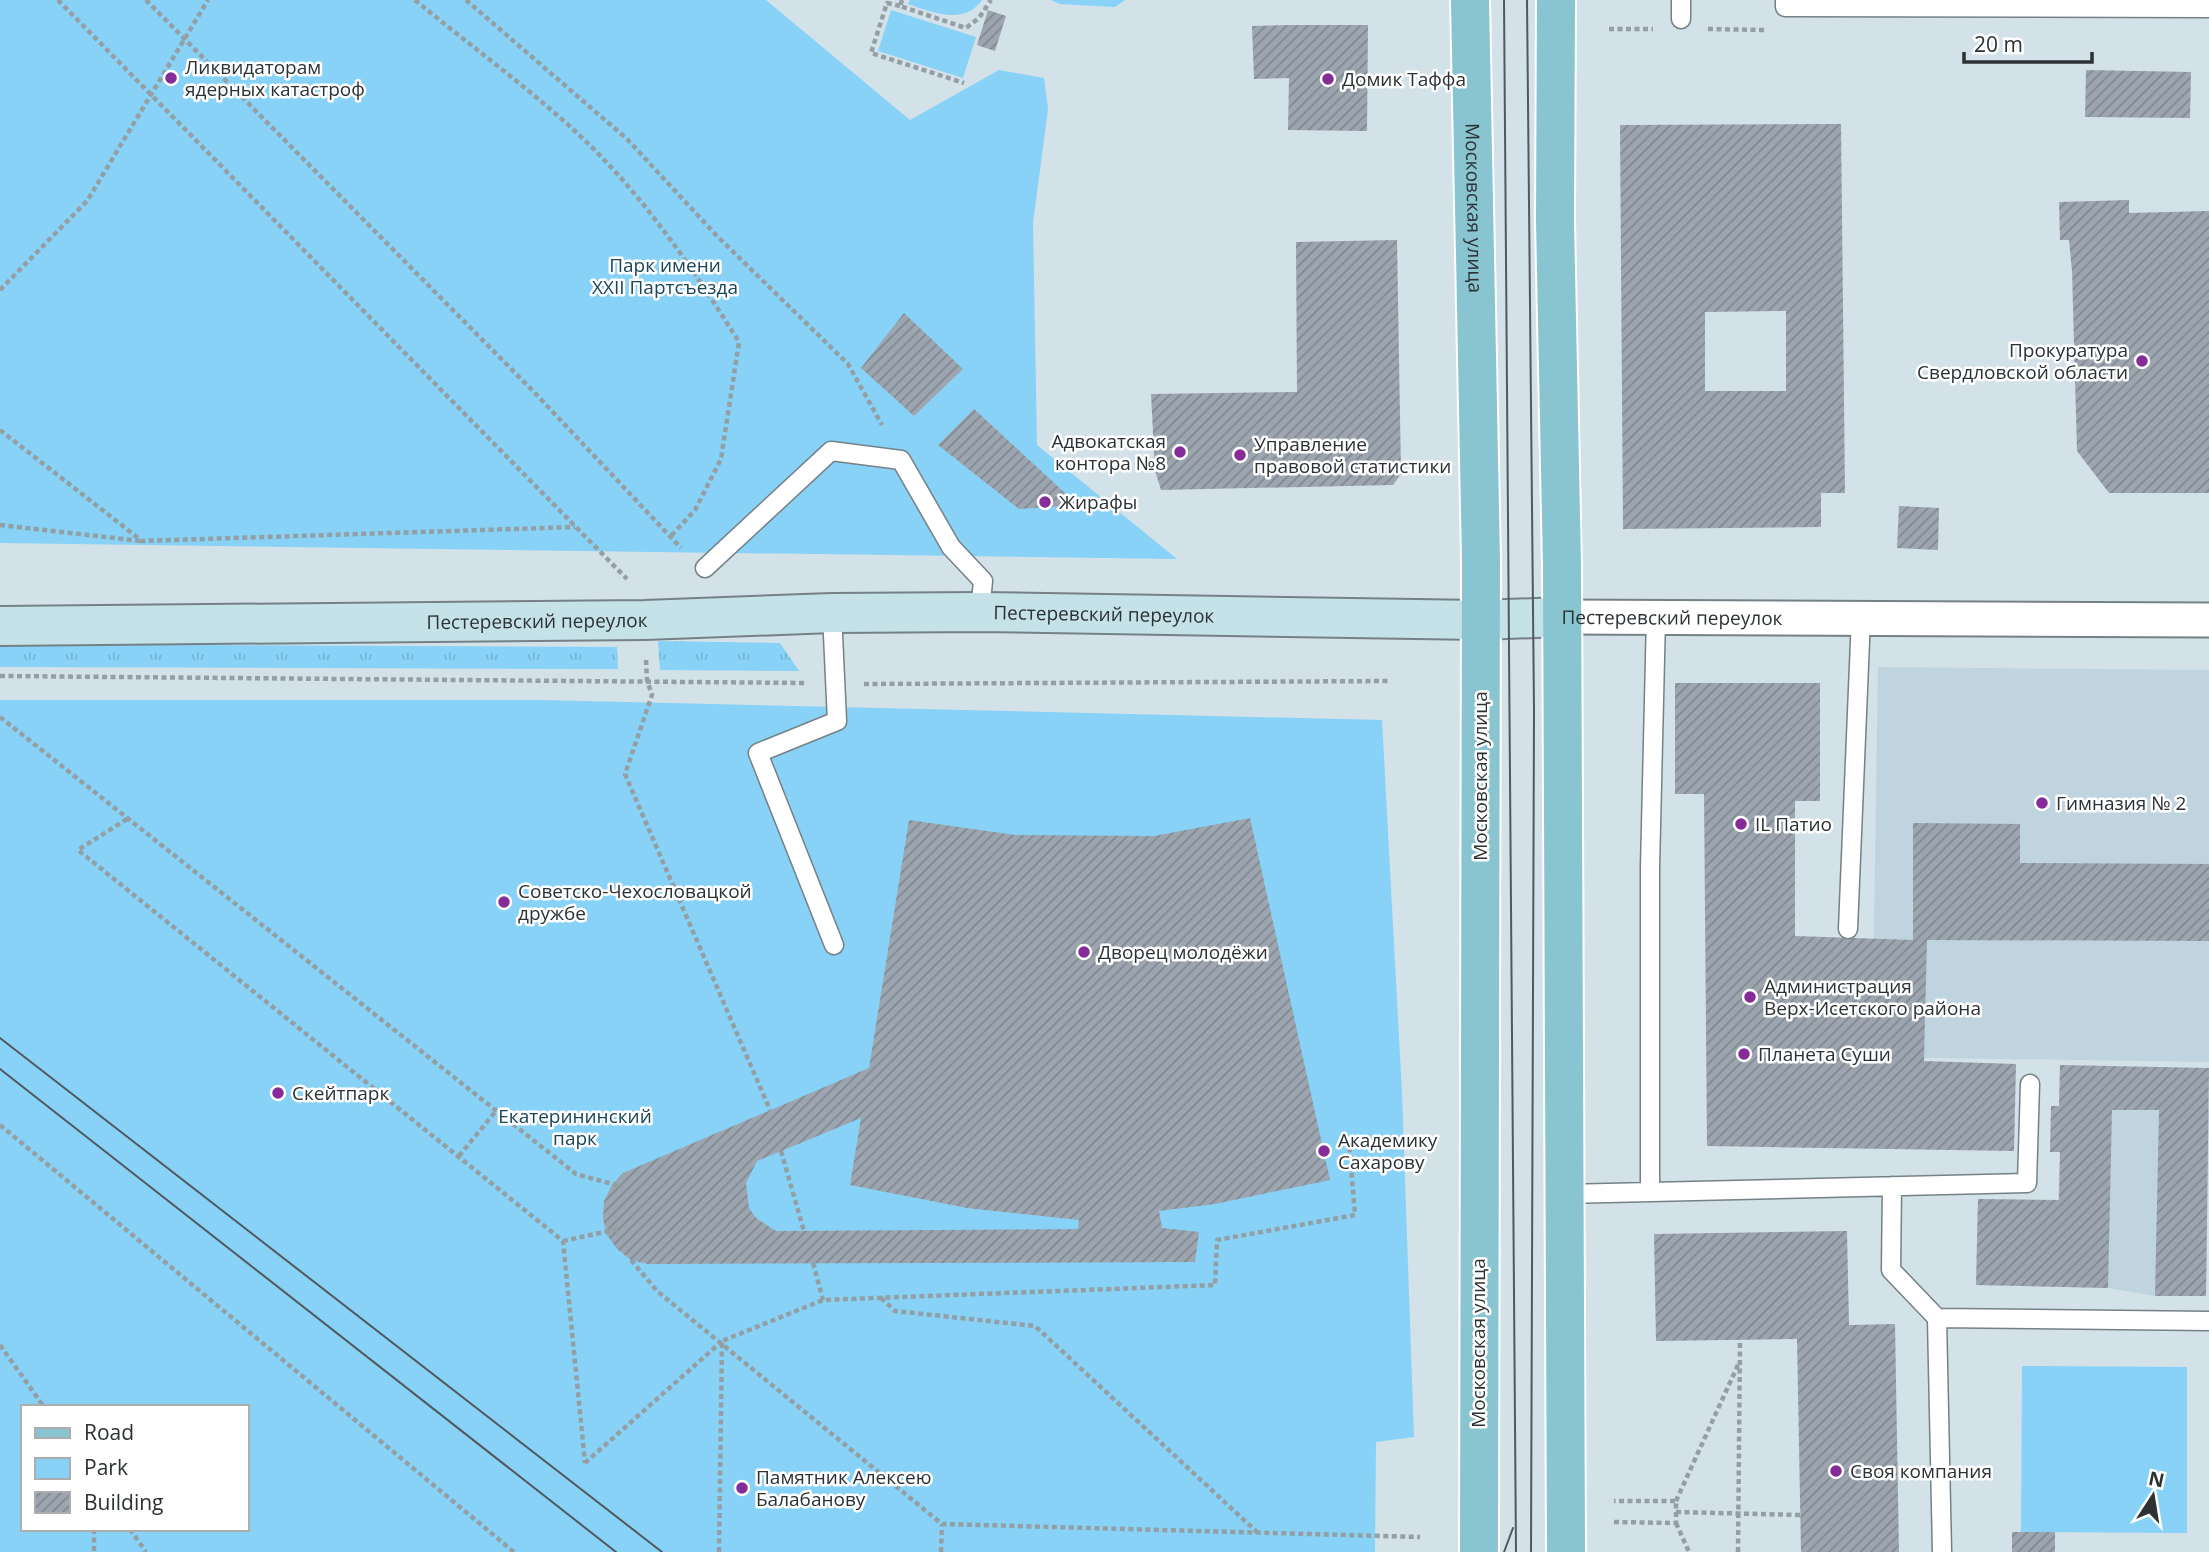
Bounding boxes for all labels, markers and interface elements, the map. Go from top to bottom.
scale bar [1964,21,2092,65]
text: 20 m [1974,30,2023,58]
place label: Ликвидаторам ядерных катастроф [185,54,365,102]
place label: Домик Таффа [1342,66,1466,92]
marker: Ликвидаторам ядерных катастроф [163,70,179,86]
marker: Домик Таффа [1320,71,1336,87]
street label: Московская улица [1459,123,1489,293]
park label: Парк имени XXII Партсъезда [592,252,738,300]
place label: Прокуратура Свердловской области [1917,337,2128,385]
marker: Прокуратура Свердловской области [2134,353,2150,369]
place label: Адвокатская контора №8 [1051,428,1166,476]
place label: Управление правовой статистики [1254,431,1451,479]
marker: Адвокатская контора №8 [1172,444,1188,460]
marker: Управление правовой статистики [1232,447,1248,463]
place label: Жирафы [1059,489,1137,515]
marker: Жирафы [1037,494,1053,510]
street label: Пестеревский переулок [993,599,1215,629]
street label: Пестеревский переулок [1561,604,1783,631]
street label: Пестеревский переулок [426,607,648,635]
street label: Московская улица [1467,691,1493,861]
place label: Гимназия № 2 [2056,790,2186,816]
marker: Гимназия № 2 [2034,795,2050,811]
place label: IL Патио [1755,811,1832,837]
marker: IL Патио [1733,816,1749,832]
place label: Советско-Чехословацкой дружбе [518,878,752,926]
marker: Советско-Чехословацкой дружбе [496,894,512,910]
place label: Дворец молодёжи [1098,939,1268,965]
marker: Дворец молодёжи [1076,944,1092,960]
place label: Администрация Верх-Исетского района [1764,973,1981,1021]
marker: Администрация Верх-Исетского района [1742,989,1758,1005]
place label: Планета Суши [1758,1041,1891,1067]
marker: Планета Суши [1736,1046,1752,1062]
place label: Скейтпарк [292,1080,389,1106]
marker: Скейтпарк [270,1085,286,1101]
park label: Екатерининский парк [498,1103,652,1151]
place label: Академику Сахарову [1338,1127,1438,1175]
marker: Академику Сахарову [1316,1143,1332,1159]
street label: Московская улица [1465,1258,1491,1428]
legend [21,1405,248,1531]
text: Road [84,1418,134,1446]
text: Park [84,1453,128,1481]
place label: Своя компания [1850,1458,1992,1484]
north arrow [2118,1461,2188,1531]
marker: Своя компания [1828,1463,1844,1479]
place label: Памятник Алексею Балабанову [756,1464,932,1512]
text: N [2146,1465,2167,1494]
marker: Памятник Алексею Балабанову [734,1480,750,1496]
text: Building [84,1488,163,1516]

